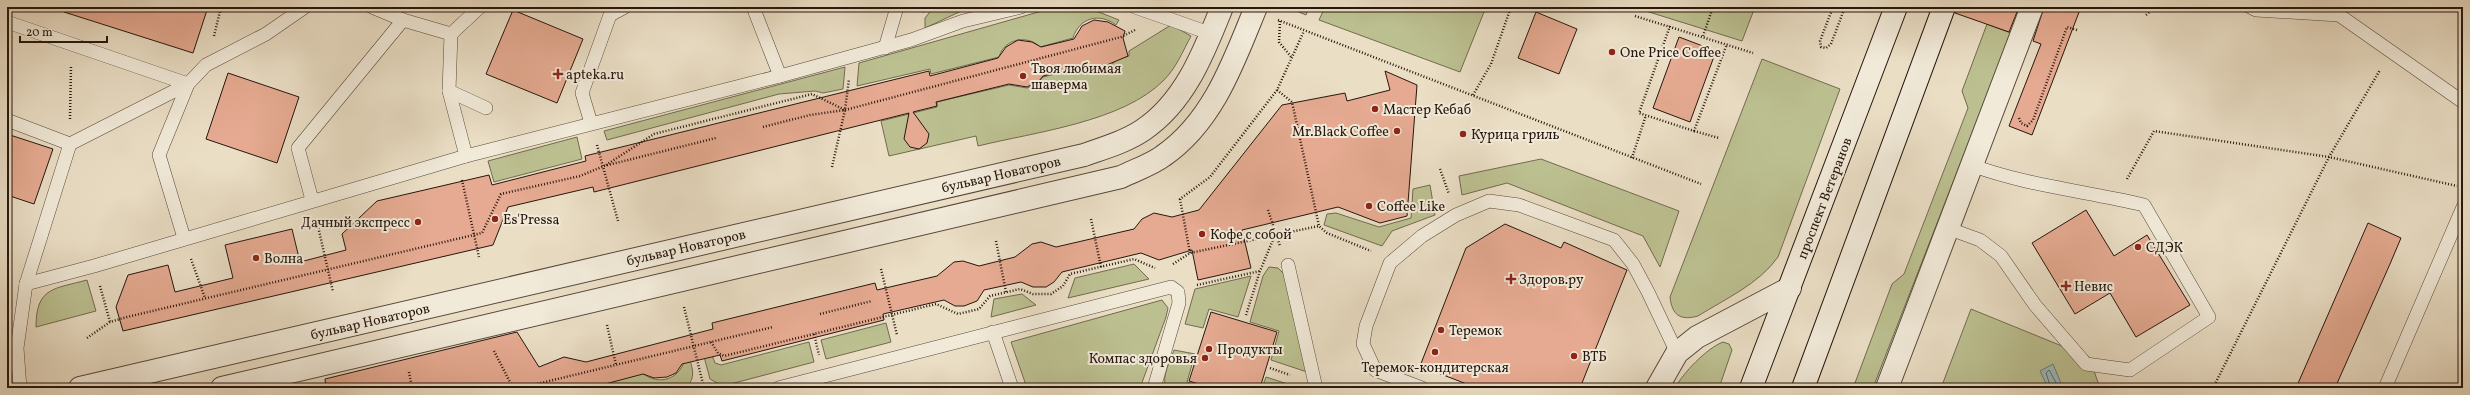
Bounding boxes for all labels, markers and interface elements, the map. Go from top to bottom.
scale bar [20,18,107,44]
text: 20 m [26,25,53,41]
place label: One Price Coffee [1620,44,1721,63]
marker: One Price Coffee [1607,47,1617,57]
place label: Твоя любимая шаверма [1031,60,1121,95]
place label: apteka.ru [566,66,624,85]
marker: apteka.ru [553,69,563,79]
marker: Твоя любимая шаверма [1018,71,1028,81]
place label: Мастер Кебаб [1383,101,1471,120]
marker: Мастер Кебаб [1370,104,1380,114]
place label: Mr.Black Coffee [1292,123,1389,142]
marker: Mr.Black Coffee [1392,126,1402,136]
place label: Курица гриль [1471,126,1559,145]
marker: Курица гриль [1458,129,1468,139]
street label: проспект Ветеранов [1793,135,1857,262]
street label: бульвар Новаторов [940,153,1063,198]
place label: Coffee Like [1377,198,1445,217]
marker: Coffee Like [1364,201,1374,211]
place label: Es'Pressa [503,211,559,230]
place label: Дачный экспресс [301,214,410,233]
marker: Es'Pressa [490,214,500,224]
marker: Дачный экспресс [413,217,423,227]
street label: бульвар Новаторов [625,226,748,271]
place label: Кофе с собой [1210,226,1292,245]
marker: Кофе с собой [1197,229,1207,239]
place label: СДЭК [2146,239,2184,258]
marker: СДЭК [2133,242,2143,252]
place label: Волна [264,250,303,269]
marker: Волна [251,253,261,263]
place label: Здоров.ру [1519,271,1584,290]
marker: Здоров.ру [1506,274,1516,284]
place label: Невис [2074,278,2113,297]
marker: Невис [2061,281,2071,291]
street label: бульвар Новаторов [309,300,432,345]
place label: Теремок [1449,322,1503,341]
marker: Теремок [1436,325,1446,335]
place label: Продукты [1217,341,1283,360]
marker: Продукты [1204,344,1214,354]
marker: Теремок-кондитерская [1430,347,1440,357]
place label: ВТБ [1582,348,1607,367]
place label: Компас здоровья [1089,350,1197,369]
marker: ВТБ [1569,351,1579,361]
marker: Компас здоровья [1200,353,1210,363]
place label: Теремок-кондитерская [1361,359,1509,378]

